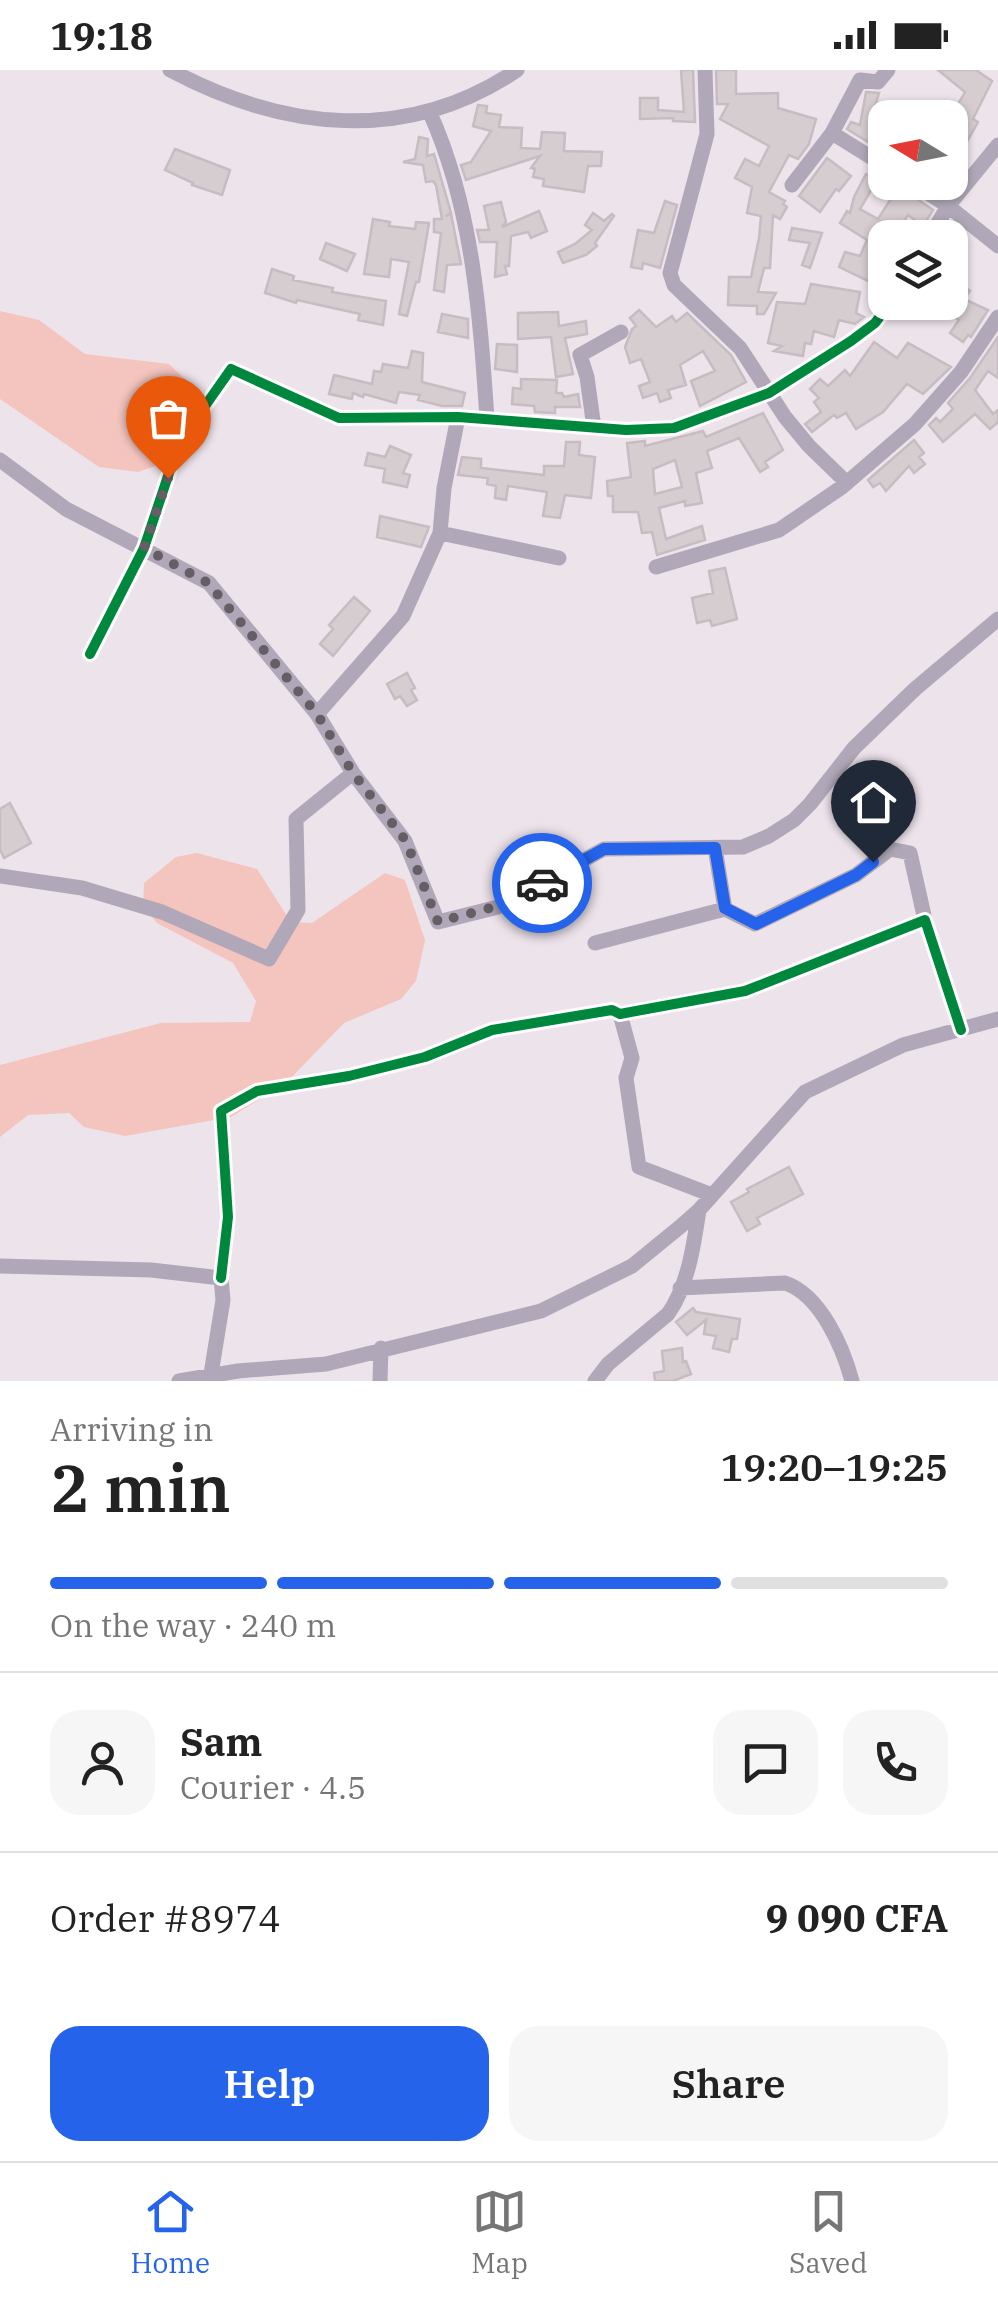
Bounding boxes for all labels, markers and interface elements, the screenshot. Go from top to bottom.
text: 19:18 [50,11,153,60]
north arrow [868,100,968,200]
map controls [868,100,968,320]
button: layers [868,220,968,320]
pin [126,376,211,479]
icon: bag [141,391,196,446]
pin [831,760,916,863]
icon: home [846,775,901,830]
courier [492,833,592,933]
icon: car [515,856,570,911]
text: Arriving in [50,1408,213,1450]
text: 19:20–19:25 [721,1442,948,1491]
text: 2 min [50,1445,231,1530]
text: On the way · 240 m [50,1604,336,1646]
button: person [50,1710,155,1815]
button: chat [713,1710,818,1815]
button: phone [843,1710,948,1815]
text: Sam [180,1717,263,1766]
text: Courier · 4.5 [180,1766,366,1808]
text: Order #8974 [50,1893,281,1942]
text: 9 090 CFA [765,1893,948,1942]
button: Help [50,2026,489,2141]
button: Share [509,2026,948,2141]
tab: Home [131,2184,210,2281]
tab: Map [471,2184,528,2281]
tab: Saved [789,2184,867,2281]

